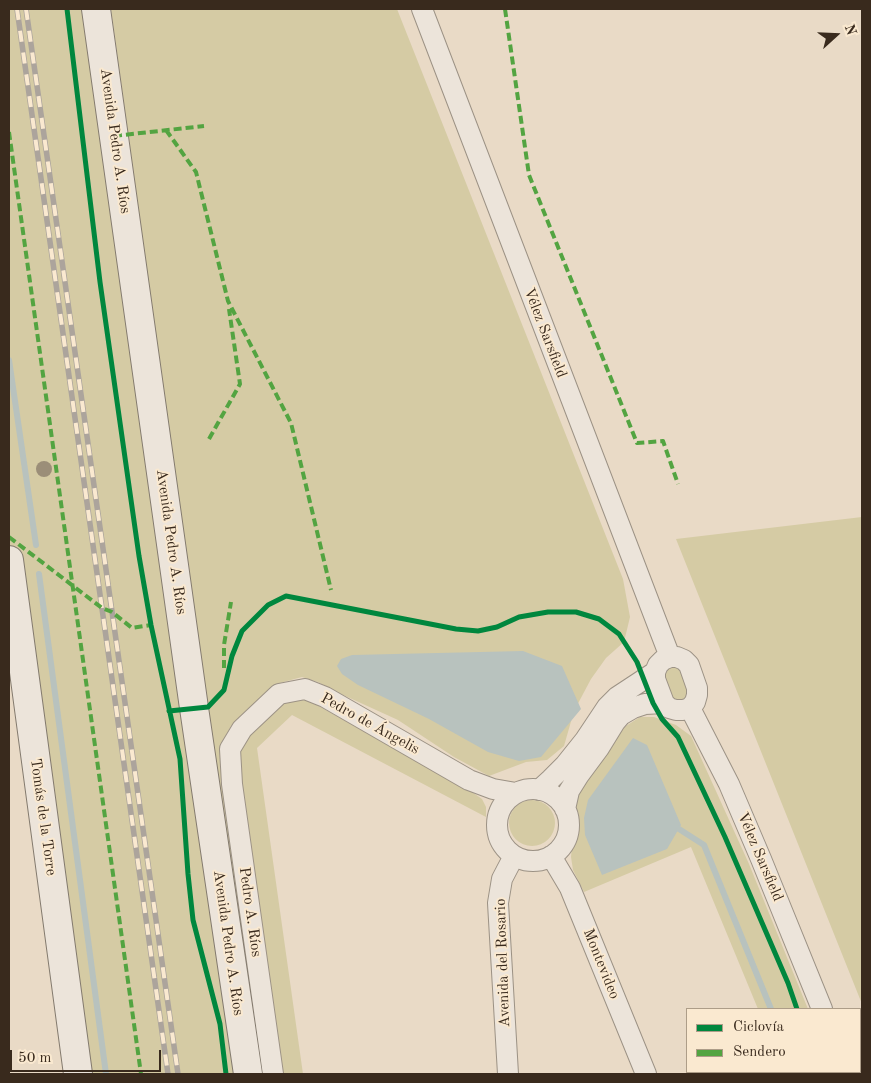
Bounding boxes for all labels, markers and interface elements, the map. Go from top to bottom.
north arrow [811,10,861,60]
text: N [842,22,859,37]
street label: Avenida Pedro A. Ríos [96,67,134,215]
street label: Vélez Sarsfield [520,285,570,381]
street label: Avenida Pedro A. Ríos [152,468,190,616]
street label: Pedro de Ángelis [318,689,422,759]
street label: Tomás de la Torre [26,757,60,877]
street label: Vélez Sarsfield [733,810,787,904]
street label: Pedro A. Ríos [235,866,265,958]
street label: Avenida Pedro A. Ríos [209,869,247,1017]
street label: Avenida del Rosario [492,898,514,1028]
street label: Montevideo [579,926,623,1002]
legend [686,1008,861,1073]
text: Ciclovía [733,1020,784,1035]
scale bar [12,1040,164,1072]
text: Sendero [733,1045,786,1060]
text: 50 m [18,1051,52,1066]

